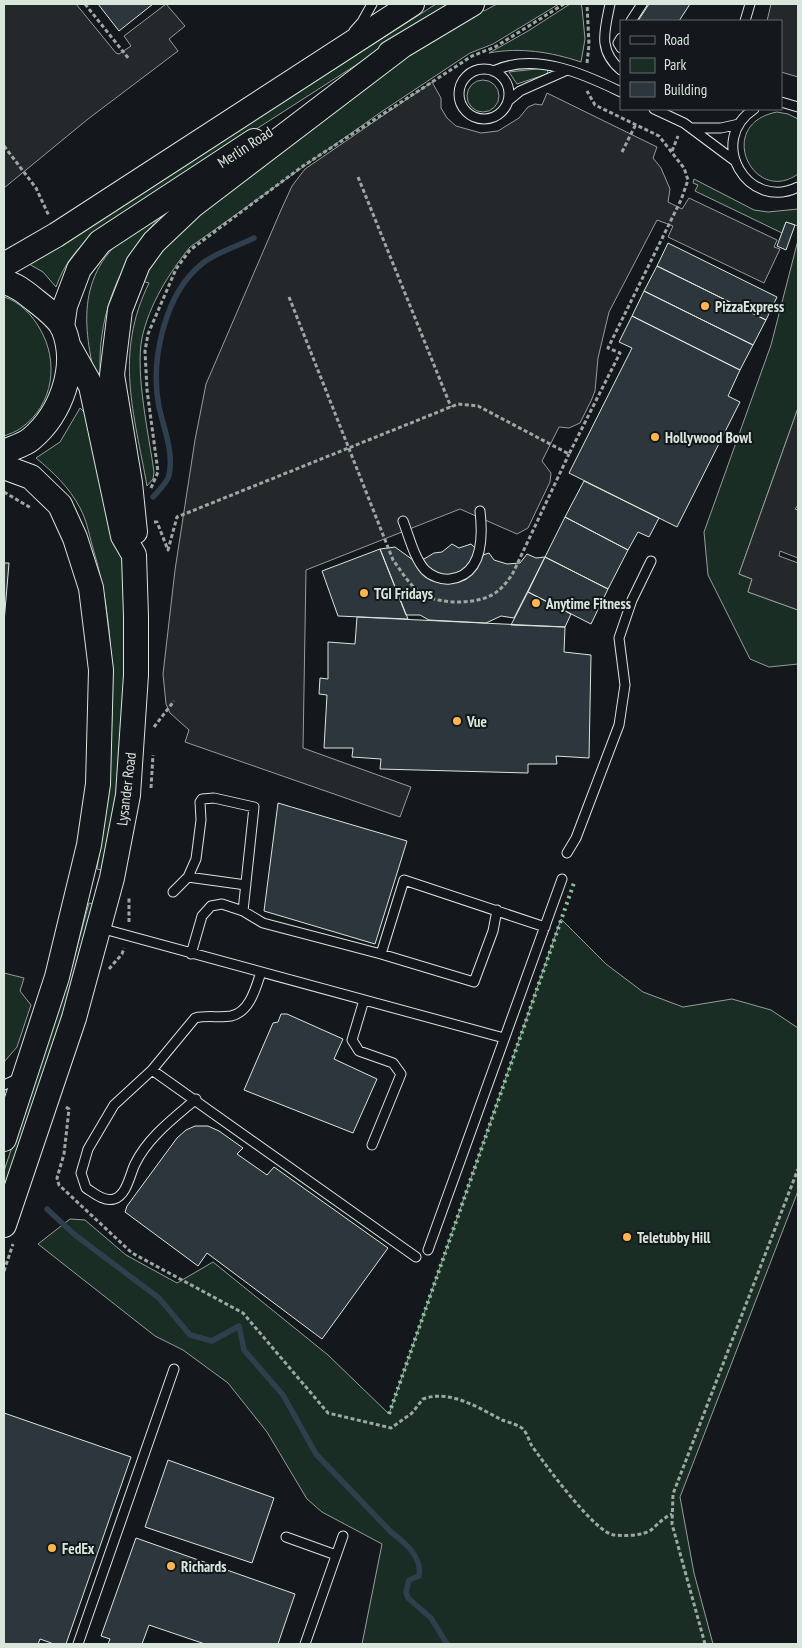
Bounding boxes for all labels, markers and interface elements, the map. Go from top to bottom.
legend [620,20,782,110]
text: Road [664,30,690,49]
text: Park [664,55,686,74]
text: Building [664,80,707,99]
street label: Merlin Road [214,122,276,172]
place label: PizzaExpress [715,297,784,316]
marker: PizzaExpress [699,300,711,312]
place label: Hollywood Bowl [665,428,752,447]
marker: Hollywood Bowl [649,431,661,443]
place label: TGI Fridays [374,584,433,603]
marker: TGI Fridays [358,587,370,599]
place label: Anytime Fitness [545,594,631,613]
marker: Anytime Fitness [530,597,542,609]
place label: Vue [466,712,487,731]
marker: Vue [451,715,463,727]
street label: Lysander Road [112,751,140,827]
place label: Teletubby Hill [637,1228,711,1247]
marker: Teletubby Hill [621,1231,633,1243]
place label: FedEx [62,1539,95,1558]
marker: FedEx [46,1542,58,1554]
place label: Richards [181,1557,226,1576]
marker: Richards [165,1560,177,1572]

